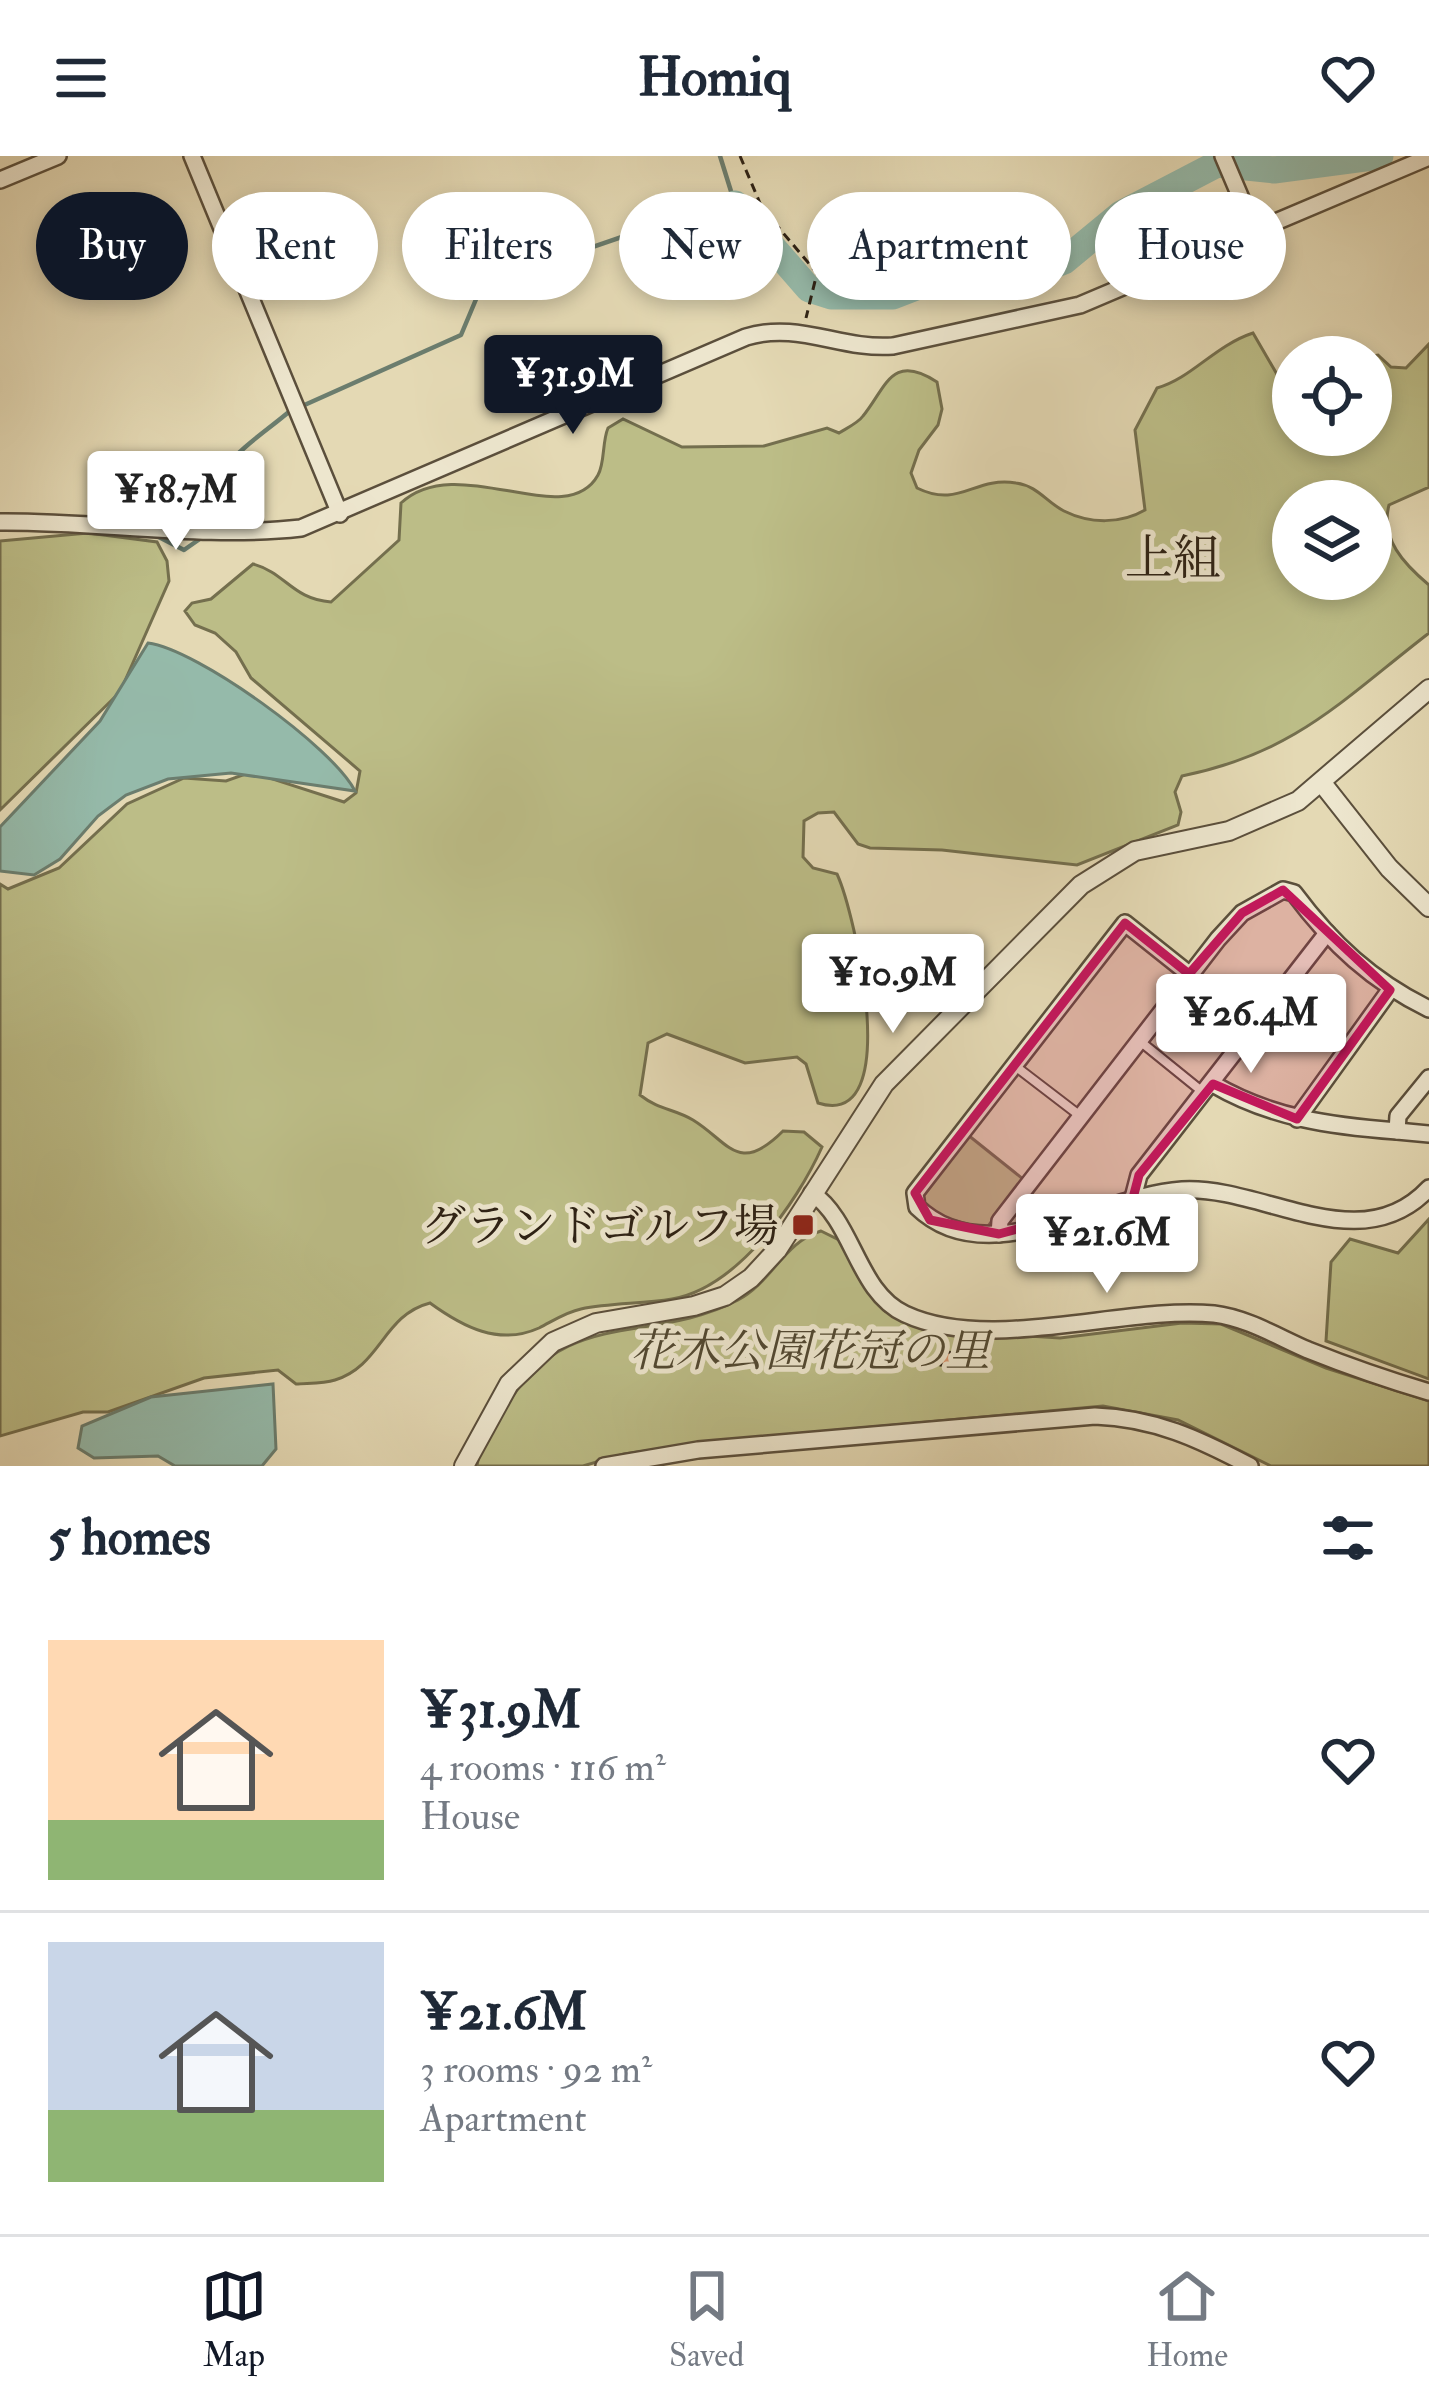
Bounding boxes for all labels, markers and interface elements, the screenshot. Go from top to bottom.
text: Homiq [638,44,791,112]
icon: menu [48,45,114,111]
icon: heart [1315,45,1381,111]
chip: Buy [36,192,188,300]
chip: Rent [212,192,378,300]
chip: Filters [402,192,595,300]
chip: New [619,192,783,300]
chip: Apartment [807,192,1071,300]
chip: House [1095,192,1286,300]
pin: ¥31.9M [475,335,671,437]
map controls [1272,336,1392,600]
button: locate [1272,336,1392,456]
text: ¥31.9M [511,349,635,398]
pin: ¥18.7M [78,451,274,553]
text: ¥18.7M [114,465,238,514]
button: layers [1272,480,1392,600]
district label: 上組 [1125,529,1221,589]
pin: ¥10.9M [795,934,991,1036]
text: ¥10.9M [829,948,957,997]
pin: ¥26.4M [1153,974,1349,1076]
text: ¥26.4M [1183,988,1319,1037]
pin: ¥21.6M [1009,1194,1205,1296]
place label: グランドゴルフ場 [421,1199,779,1255]
text: ¥21.6M [1043,1208,1171,1257]
marker: グランドゴルフ場 [790,1212,816,1238]
park label: 花木公園花冠の里 [630,1324,993,1380]
icon: filters [1315,1505,1381,1571]
text: 5 homes [48,1506,211,1570]
text: ¥31.9M [420,1679,582,1743]
icon: home [144,1688,288,1832]
icon: heart [1315,1727,1381,1793]
text: 4 rooms · 116 m² [420,1743,666,1792]
text: House [420,1792,520,1841]
text: ¥21.6M [420,1981,587,2045]
icon: home [144,1990,288,2134]
icon: heart [1315,2029,1381,2095]
text: 3 rooms · 92 m² [420,2045,652,2094]
text: Apartment [420,2094,587,2143]
tab: Map [201,2263,267,2376]
tab: Saved [669,2263,744,2376]
tab: Home [1146,2263,1228,2376]

